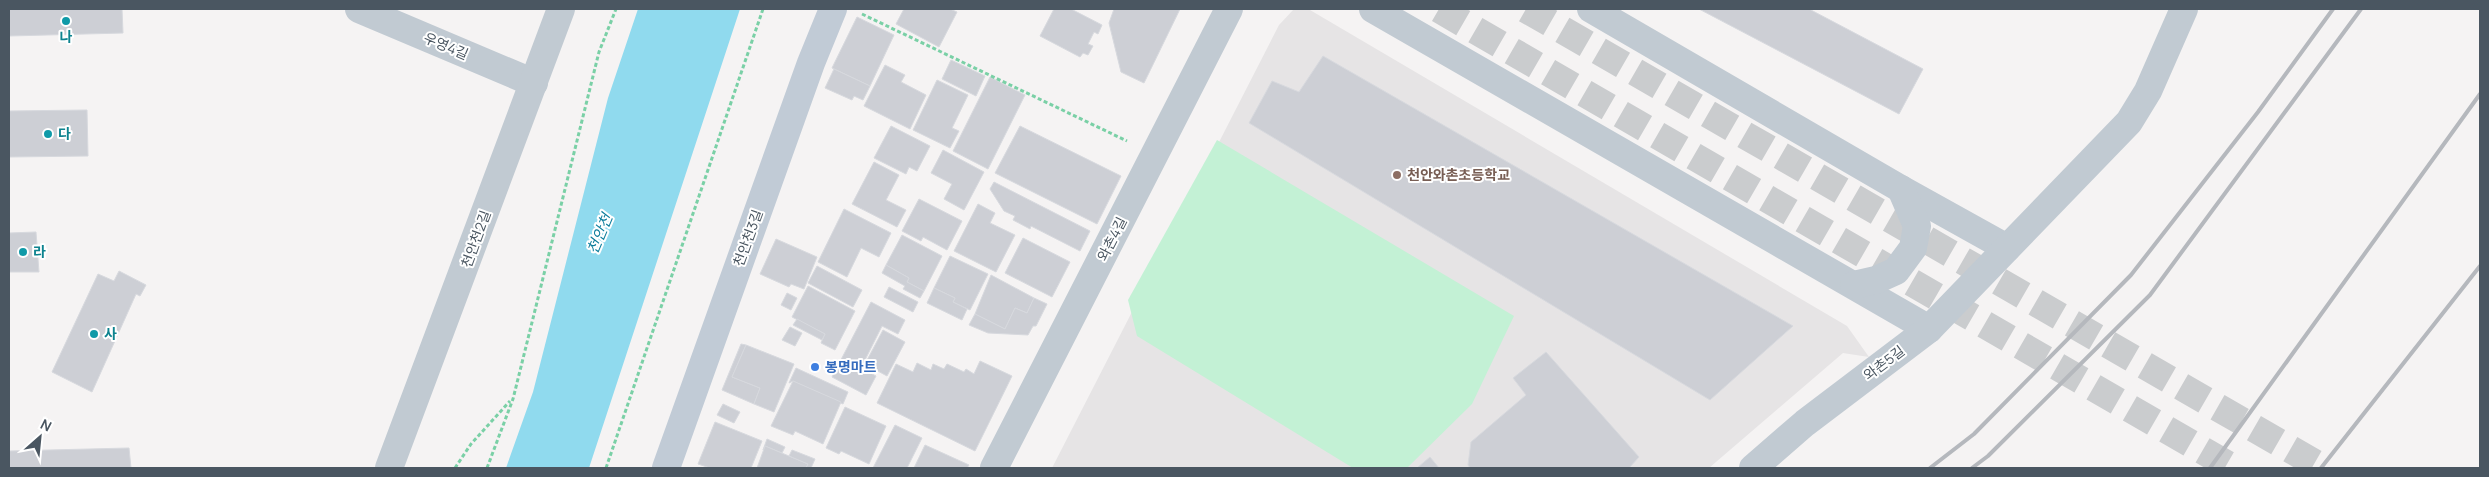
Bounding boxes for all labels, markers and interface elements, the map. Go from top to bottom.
marker: 나 [60,15,72,27]
place label: 나 [60,27,73,46]
street label: 우영4길 [421,28,471,63]
place label: 다 [58,124,71,143]
marker: 다 [42,128,54,140]
place label: 천안와촌초등학교 [1407,165,1510,184]
marker: 천안와촌초등학교 [1391,169,1403,181]
street label: 천안천3길 [728,207,767,269]
street label: 천안천2길 [456,208,495,270]
water label: 천안천 [582,209,618,257]
street label: 와촌4길 [1092,214,1131,264]
place label: 라 [33,242,46,261]
marker: 라 [17,246,29,258]
place label: 사 [104,324,117,343]
marker: 사 [88,328,100,340]
street label: 와촌5길 [1859,341,1908,384]
place label: 봉명마트 [825,357,877,376]
marker: 봉명마트 [809,361,821,373]
north arrow [15,412,65,462]
text: N [37,414,55,436]

